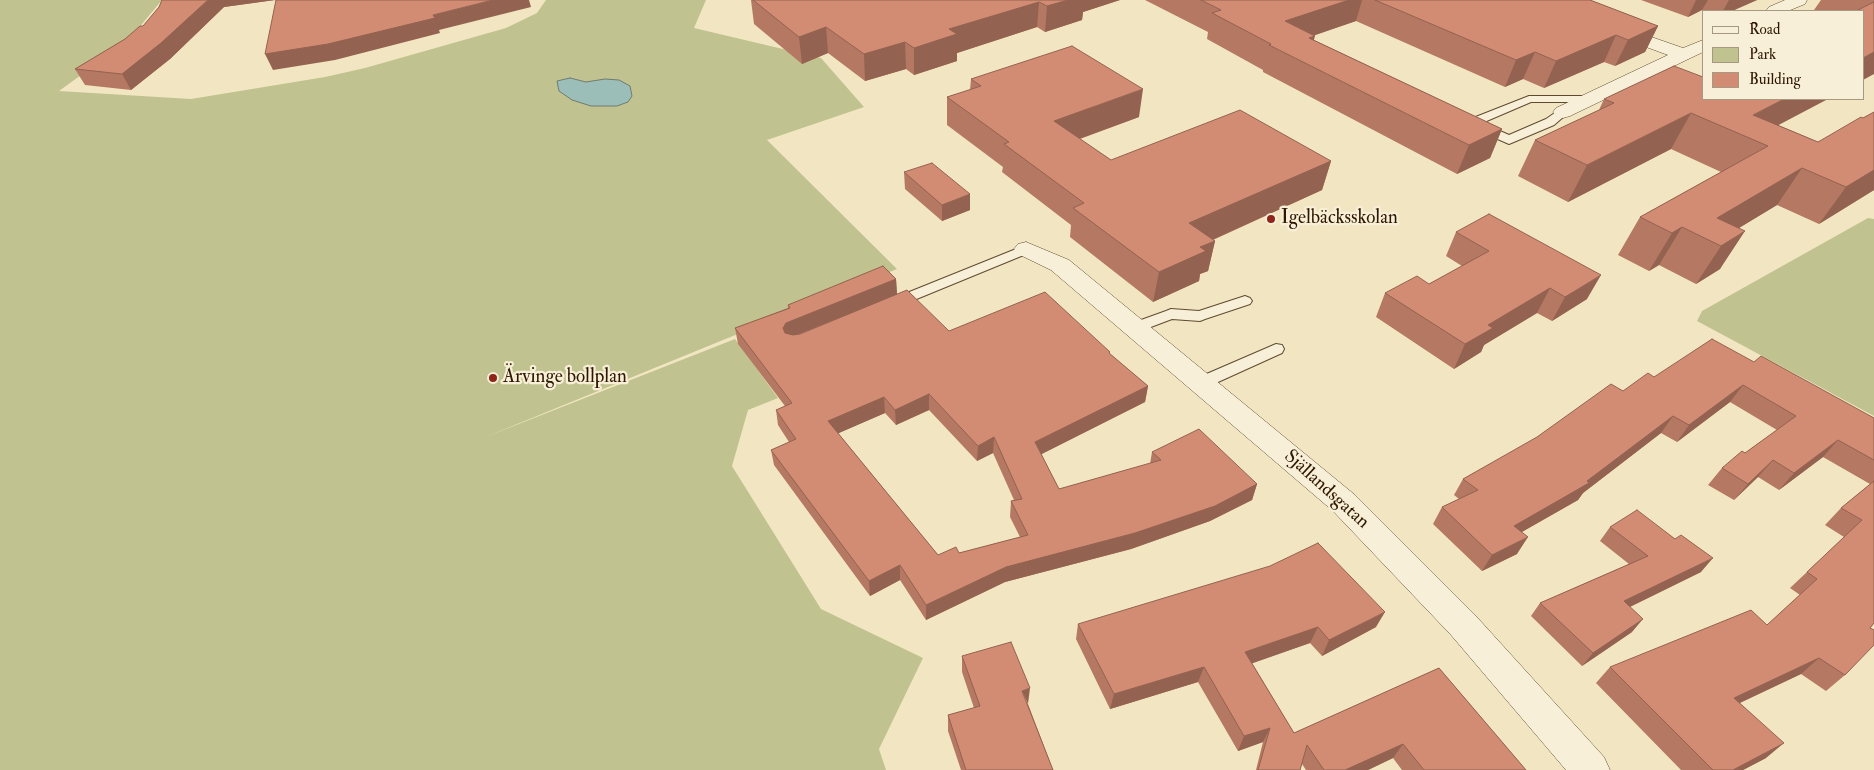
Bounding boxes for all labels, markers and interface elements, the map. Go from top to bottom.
legend [1702,10,1864,100]
text: Road [1749,20,1780,39]
text: Park [1749,45,1776,64]
text: Building [1749,70,1801,89]
place label: Igelbäcksskolan [1281,208,1398,230]
marker: Igelbäcksskolan [1265,213,1277,225]
place label: Ärvinge bollplan [503,367,627,389]
marker: Ärvinge bollplan [487,372,499,384]
street label: Själlandsgatan [1279,446,1373,534]

